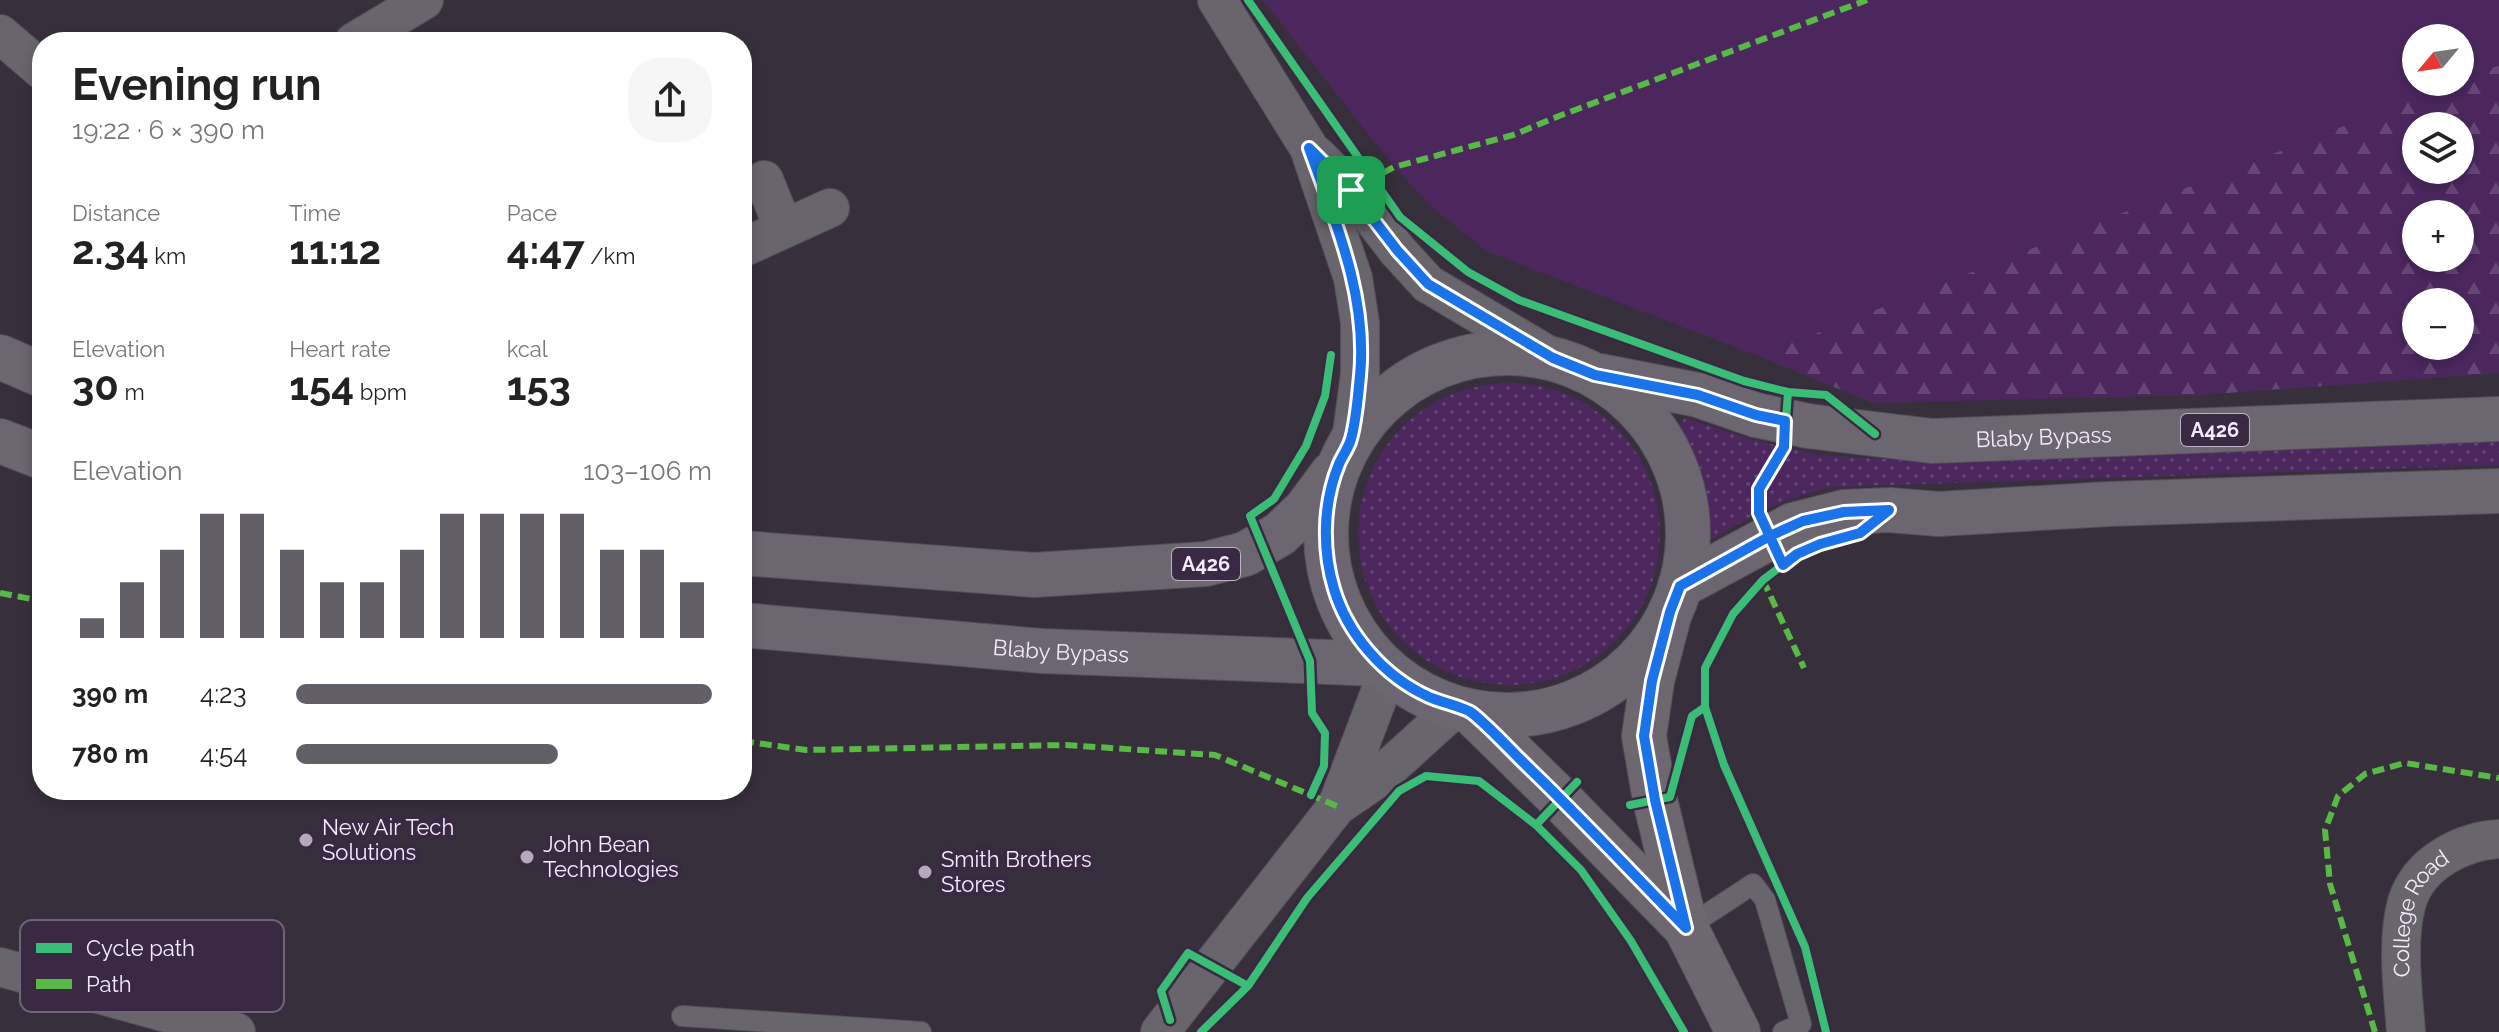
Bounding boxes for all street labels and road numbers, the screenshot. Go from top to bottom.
road number: A426 [2181,414,2249,446]
street label: Blaby Bypass [1975,421,2112,452]
road number: A426 [1172,548,1240,580]
street label: Blaby Bypass [992,634,1129,667]
street label: College Road [2388,844,2453,978]

